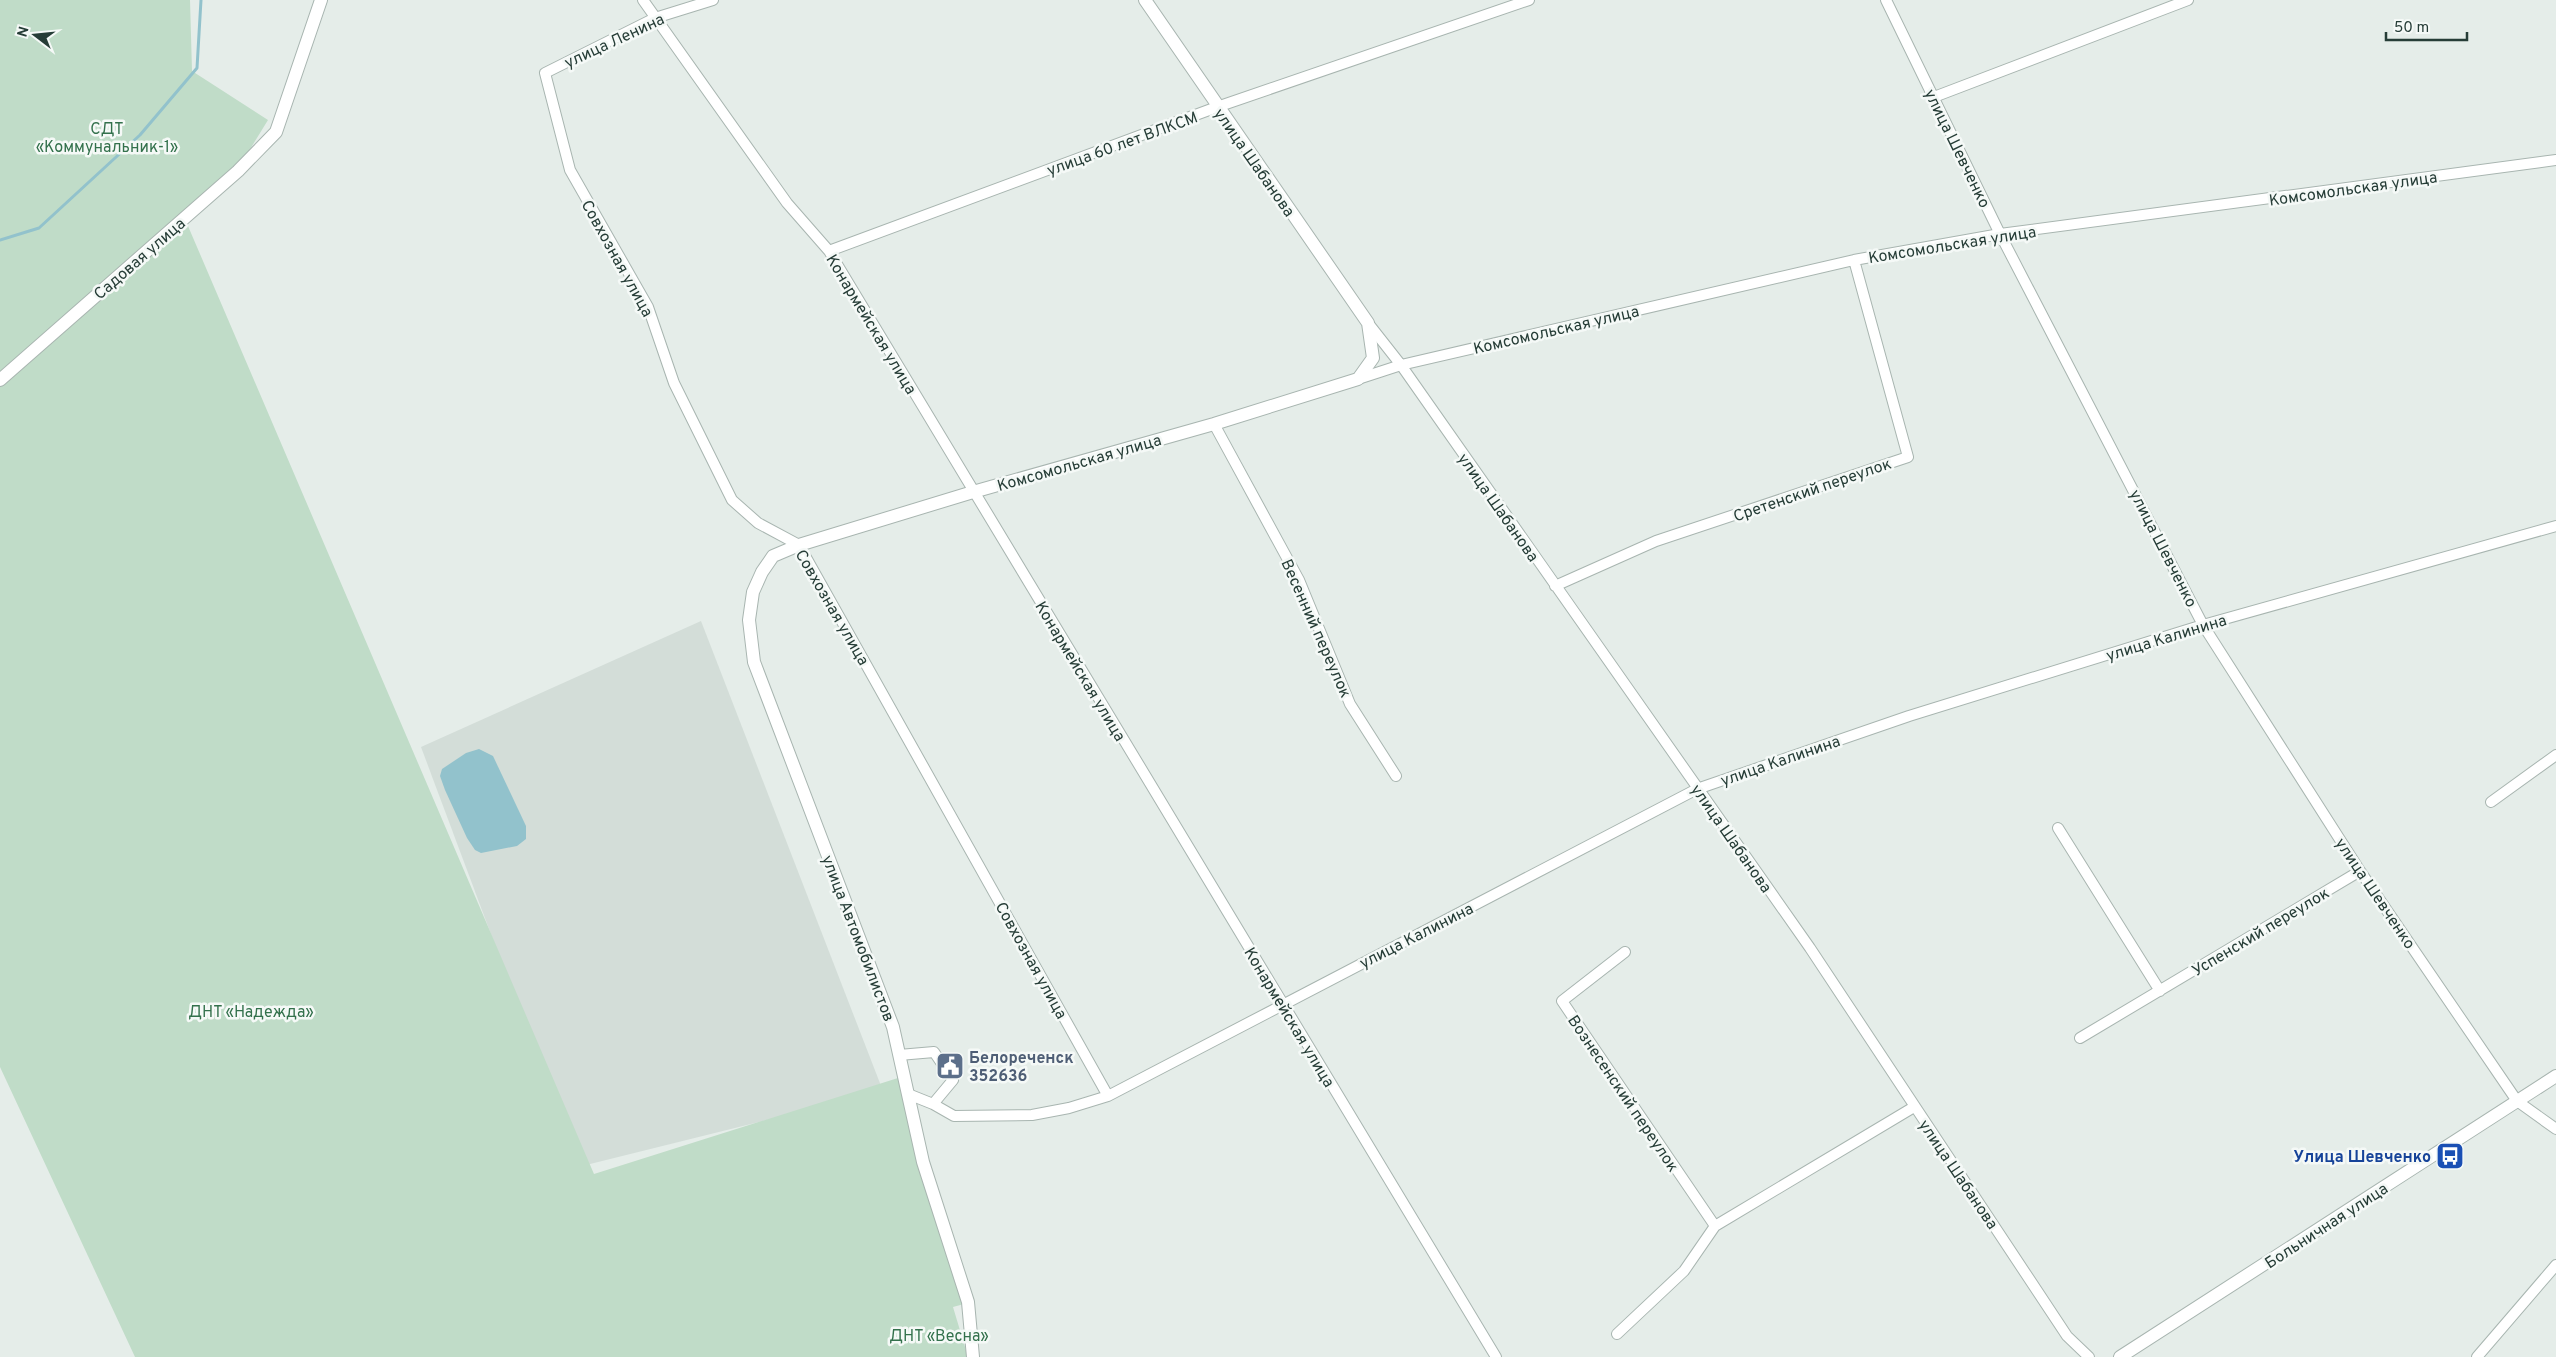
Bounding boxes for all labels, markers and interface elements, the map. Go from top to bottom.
north arrow [10,10,60,60]
street label: улица Ленина [562,10,668,74]
scale bar [2386,10,2467,42]
text: 50 m [2394,19,2429,38]
text: N [14,25,34,39]
street label: улица Шевченко [1919,86,1994,212]
street label: улица Шабанова [1208,105,1298,221]
street label: улица 60 лет ВЛКСМ [1044,108,1201,181]
park label: СДТ «Коммунальник-1» [36,120,178,158]
street label: Комсомольская улица [2268,168,2439,212]
street label: Совхозная улица [576,197,657,321]
street label: Садовая улица [90,214,190,305]
street label: Комсомольская улица [1867,223,2038,269]
street label: Конармейская улица [821,251,920,399]
street label: Комсомольская улица [1472,302,1641,360]
street label: Комсомольская улица [995,431,1164,497]
street label: улица Шабанова [1452,450,1542,566]
street label: Сретенский переулок [1731,454,1894,527]
street label: улица Шевченко [2124,487,2201,611]
street label: Совхозная улица [790,546,873,670]
street label: Весенний переулок [1276,556,1355,701]
street label: Конармейская улица [1030,598,1129,746]
street label: улица Калинина [2104,611,2229,667]
street label: улица Калинина [1718,732,1843,792]
street label: улица Шабанова [1685,781,1775,897]
street label: улица Шевченко [2330,835,2419,954]
street label: улица Автомобилистов [816,853,898,1025]
street label: Успенский переулок [2189,884,2333,982]
street label: Совхозная улица [990,899,1071,1023]
street label: улица Калинина [1357,899,1477,974]
street label: Конармейская улица [1239,944,1338,1092]
park label: ДНТ «Надежда» [188,1003,314,1023]
street label: Вознесенский переулок [1562,1012,1682,1176]
place label: Белореченск 352636 [969,1049,1074,1087]
public building icon: Белореченск 352636 [935,1051,965,1081]
street label: улица Шабанова [1913,1116,2002,1234]
bus stop icon: Улица Шевченко [2435,1141,2465,1171]
place label: Улица Шевченко [2293,1148,2431,1168]
street label: Больничная улица [2262,1179,2392,1274]
park label: ДНТ «Весна» [889,1327,989,1347]

